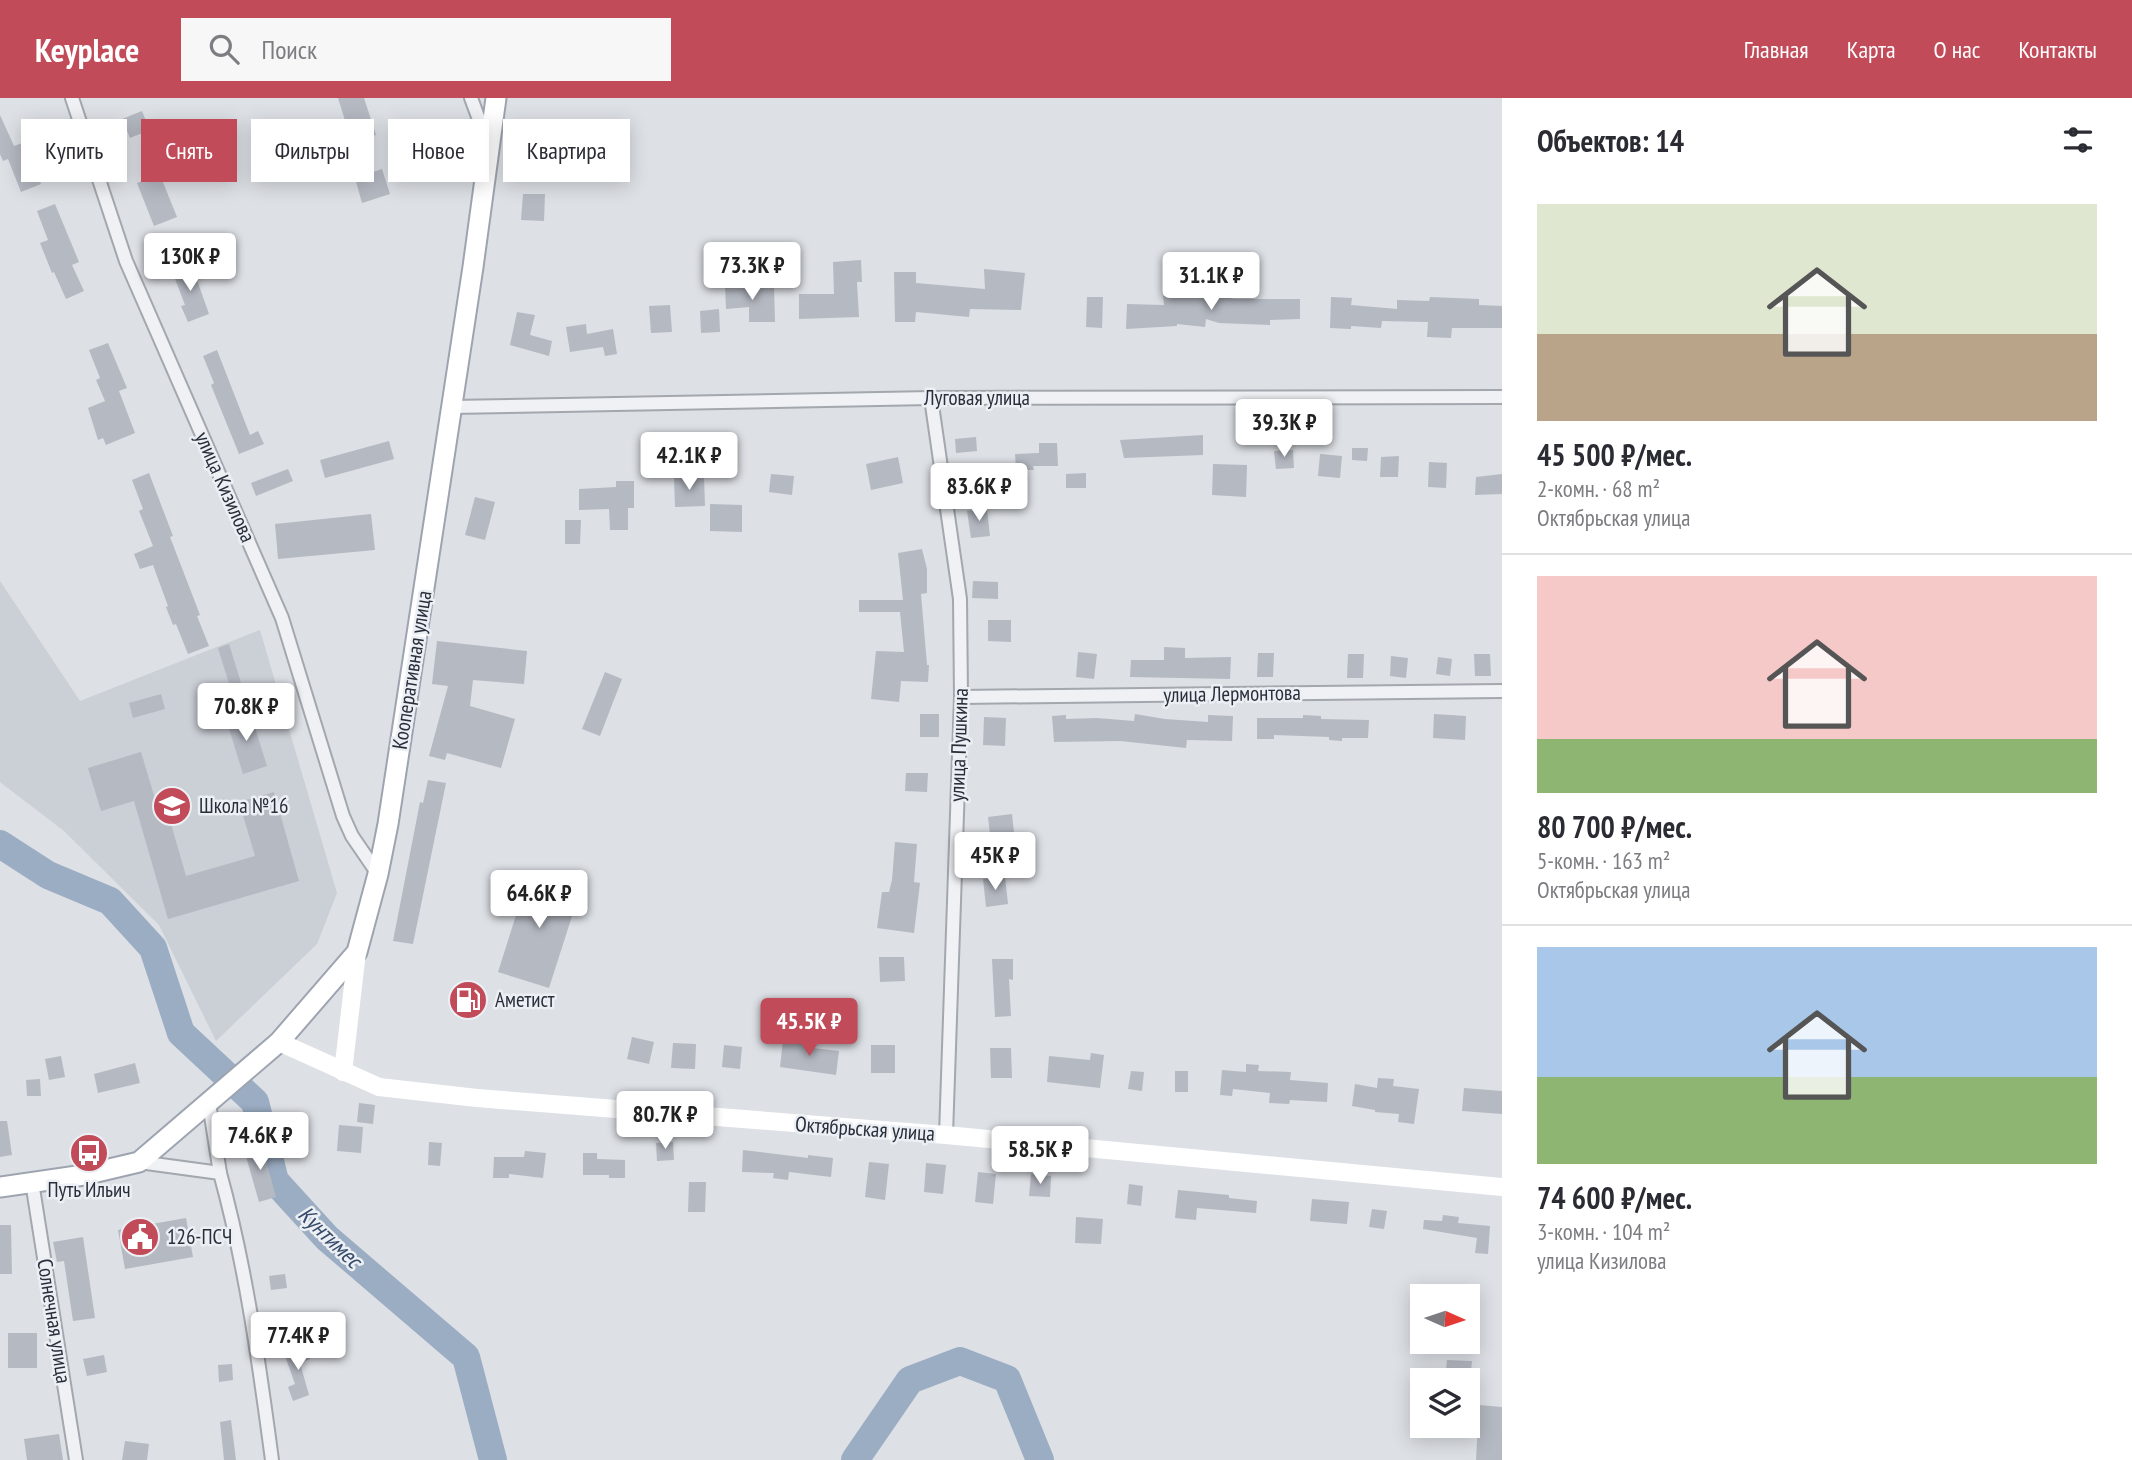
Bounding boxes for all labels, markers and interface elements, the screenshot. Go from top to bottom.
search box [181,18,671,81]
text: Keyplace [35,28,139,71]
icon: search [205,30,243,68]
text: Поиск [261,33,317,66]
text: Главная [1744,34,1809,65]
text: Карта [1847,34,1896,65]
text: О нас [1934,34,1980,65]
text: Контакты [2018,34,2097,65]
chip: Купить [21,119,127,182]
chip: Снять [141,119,237,182]
chip: Фильтры [251,119,374,182]
chip: Новое [388,119,489,182]
chip: Квартира [503,119,630,182]
text: Объектов: 14 [1537,121,1684,160]
icon: filters [2059,121,2097,159]
pin: 130K ₽ [133,234,247,293]
text: 130K ₽ [160,241,220,270]
pin: 73.3K ₽ [687,242,817,302]
icon: home [1754,249,1880,375]
text: 73.3K ₽ [720,250,784,279]
pin: 31.1K ₽ [1146,252,1276,312]
text: 31.1K ₽ [1179,260,1243,289]
street label: Луговая улица [923,384,1030,411]
pin: 39.3K ₽ [1219,400,1349,459]
text: 39.3K ₽ [1252,407,1316,436]
street label: улица Кизилова [189,427,262,546]
pin: 42.1K ₽ [624,432,754,492]
text: 45 500 ₽/мес. [1537,435,1692,474]
text: 42.1K ₽ [657,440,721,469]
pin: 83.6K ₽ [914,464,1044,523]
text: 83.6K ₽ [947,471,1011,500]
text: 2-комн. · 68 m² [1537,474,1660,503]
text: Октябрьская улица [1537,503,1690,532]
street label: Кооперативная улица [386,589,437,751]
icon: home [1754,621,1880,747]
street label: улица Лермонтова [1163,679,1301,708]
pin: 70.8K ₽ [181,684,311,743]
street label: улица Пушкина [943,688,974,802]
text: 70.8K ₽ [214,691,278,720]
school or university icon: Школа №16 [151,785,193,827]
place label: Школа №16 [199,792,288,819]
text: 80 700 ₽/мес. [1537,807,1692,846]
pin: 45K ₽ [946,832,1044,892]
text: 45K ₽ [970,840,1020,869]
text: 5-комн. · 163 m² [1537,846,1670,875]
pin: 64.6K ₽ [474,870,604,930]
text: Октябрьская улица [1537,875,1690,904]
text: 64.6K ₽ [507,878,571,907]
fuel station icon: Аметист [447,979,489,1021]
place label: Аметист [495,986,555,1013]
icon: home [1754,992,1880,1118]
pin: 45.5K ₽ [744,998,874,1058]
text: 45.5K ₽ [777,1006,841,1035]
pin: 80.7K ₽ [600,1091,730,1151]
text: 80.7K ₽ [633,1099,697,1128]
street label: Октябрьская улица [794,1110,936,1147]
pin: 74.6K ₽ [195,1112,325,1172]
text: 74.6K ₽ [228,1120,292,1149]
pin: 58.5K ₽ [975,1126,1105,1186]
bus stop icon: Путь Ильич [68,1132,110,1174]
text: 58.5K ₽ [1008,1134,1072,1163]
place label: Путь Ильич [47,1176,131,1203]
text: 74 600 ₽/мес. [1537,1178,1692,1217]
water label: Кунтимес [293,1200,370,1276]
public building icon: 126-ПСЧ [119,1216,161,1258]
text: 3-комн. · 104 m² [1537,1217,1670,1246]
place label: 126-ПСЧ [167,1223,232,1250]
text: улица Кизилова [1537,1246,1666,1275]
street label: Солнечная улица [31,1257,78,1385]
north arrow [1410,1284,1480,1354]
map controls [1410,1284,1480,1438]
pin: 77.4K ₽ [233,1312,363,1372]
text: 77.4K ₽ [267,1320,329,1349]
button: layers [1410,1368,1480,1438]

